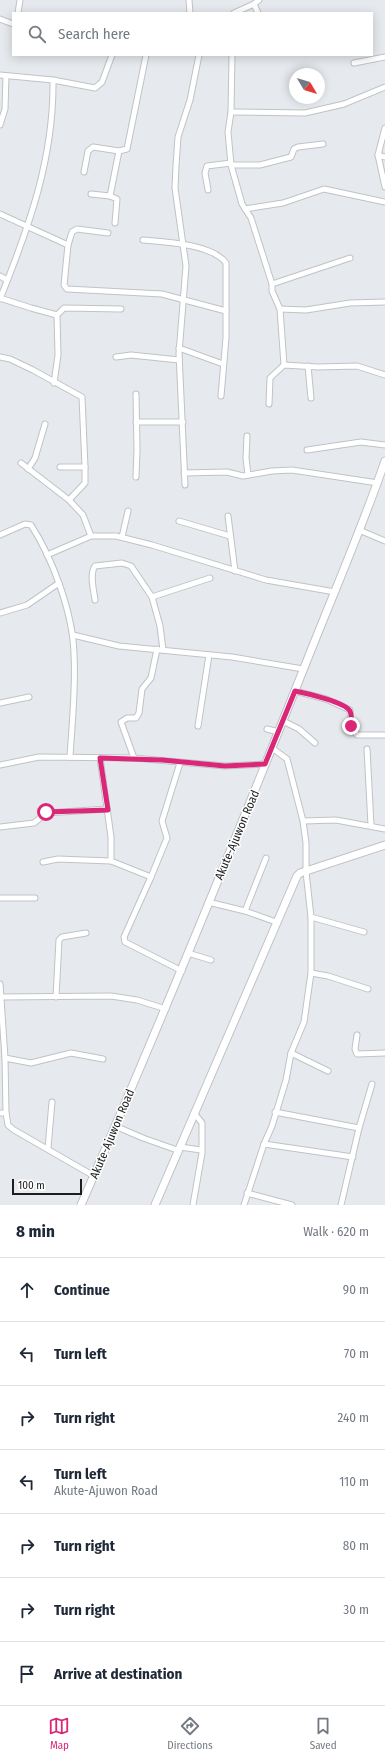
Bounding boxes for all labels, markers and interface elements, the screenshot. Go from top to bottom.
search box [12,12,373,56]
icon: search [26,23,48,45]
text: Search here [58,25,130,43]
north arrow [289,68,325,104]
route end [342,717,360,735]
street label: Akute-Ajuwon Road [212,788,262,882]
route start [37,803,55,821]
street label: Akute-Ajuwon Road [87,1087,137,1181]
scale bar [12,1177,82,1196]
text: 100 m [18,1179,45,1192]
text: 8 min [16,1221,55,1242]
text: Walk · 620 m [303,1224,369,1239]
icon: ahead [16,1279,38,1301]
text: Continue [54,1281,110,1299]
text: 90 m [343,1282,369,1297]
icon: left [16,1343,38,1365]
text: Turn left [54,1345,107,1363]
text: 70 m [344,1346,369,1361]
icon: right [16,1407,38,1429]
text: Turn right [54,1409,115,1427]
text: 240 m [337,1410,369,1425]
text: Turn left [54,1465,107,1483]
icon: left [16,1471,38,1493]
text: 110 m [339,1474,369,1489]
text: Akute-Ajuwon Road [54,1483,158,1498]
icon: right [16,1535,38,1557]
text: Turn right [54,1537,115,1555]
text: 80 m [343,1538,369,1553]
icon: right [16,1599,38,1621]
text: Turn right [54,1601,115,1619]
text: 30 m [343,1602,369,1617]
icon: arrive [16,1663,38,1685]
text: Arrive at destination [54,1665,182,1683]
tab: Map [48,1715,70,1752]
tab: Directions [167,1715,213,1752]
tab: Saved [310,1715,337,1752]

